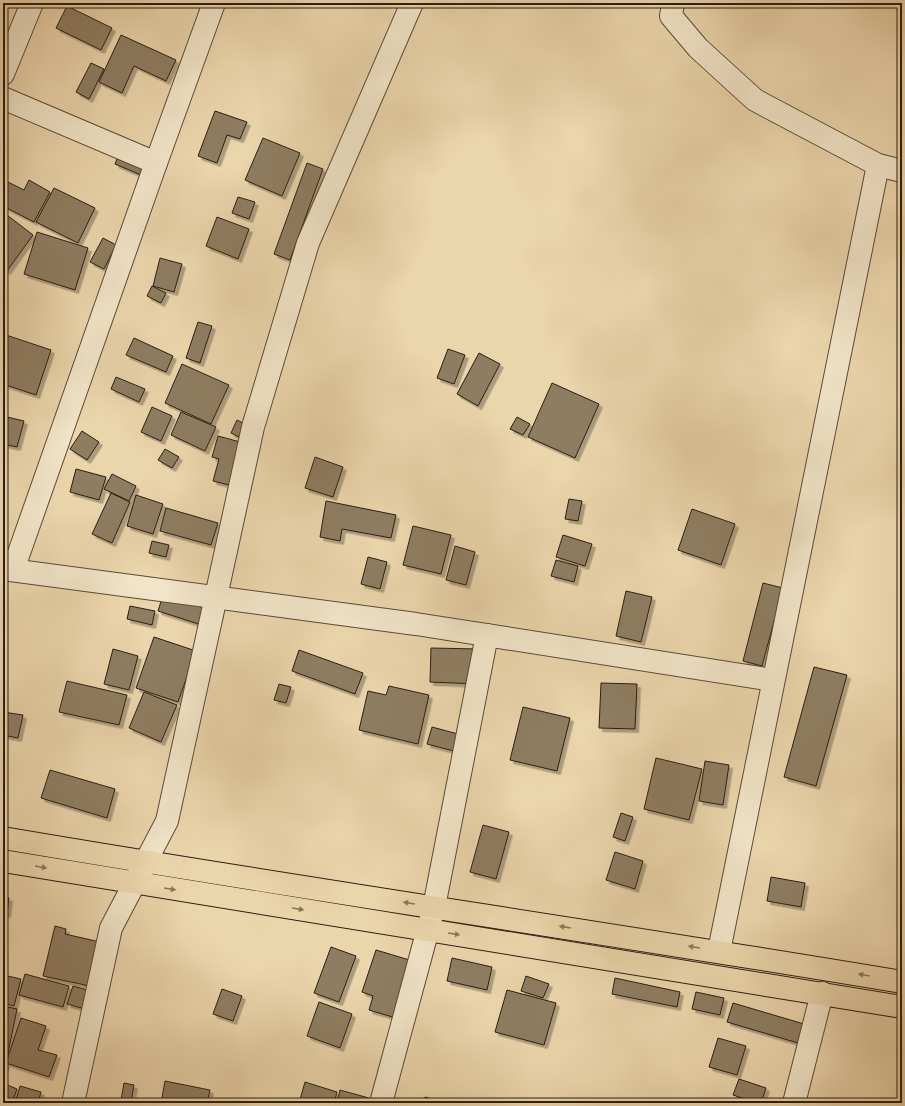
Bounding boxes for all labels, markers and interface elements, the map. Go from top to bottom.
one-way arrow [35,864,48,870]
one-way arrow [164,886,176,892]
one-way arrow [403,900,415,906]
one-way arrow [292,906,304,912]
one-way arrow [559,924,571,930]
one-way arrow [448,931,460,937]
one-way arrow [688,944,700,950]
one-way arrow [857,972,870,978]

